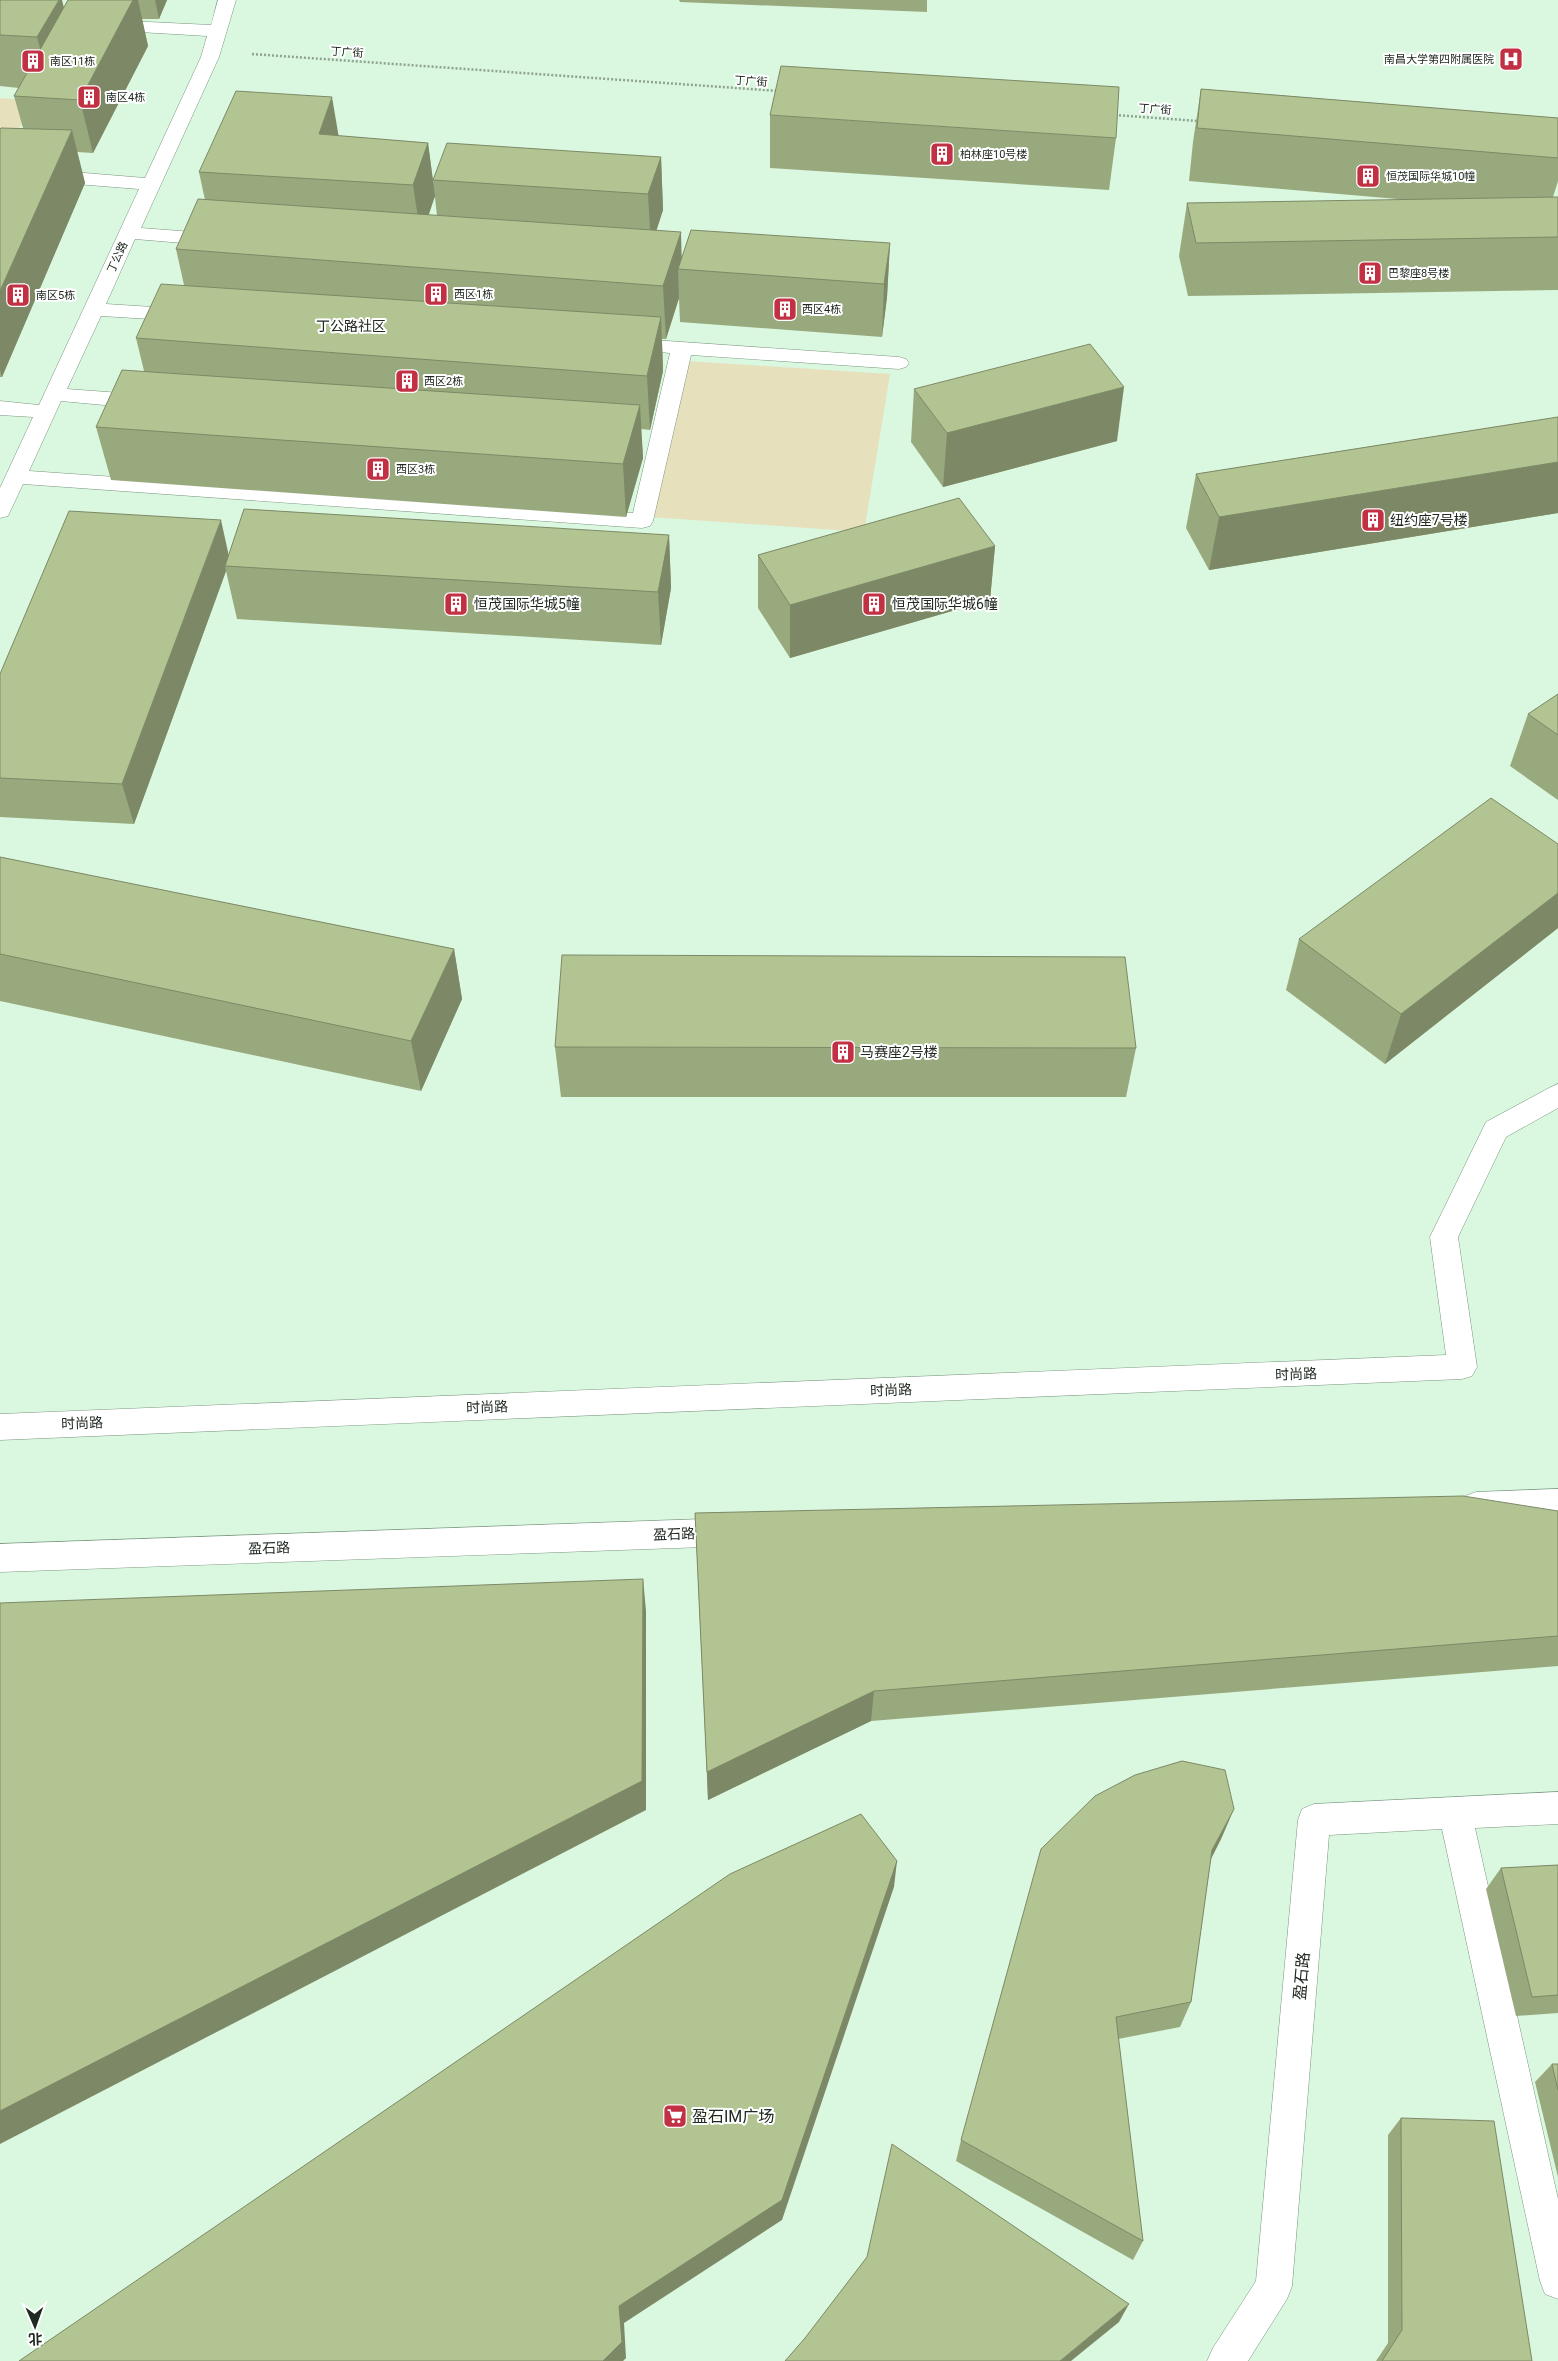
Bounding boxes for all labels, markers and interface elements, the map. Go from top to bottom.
street label: 丁广街 [330,45,364,60]
hospital icon: 南昌大学第四附属医院 [1498,46,1524,72]
building icon: 南区11栋 [20,48,46,74]
place label: 南昌大学第四附属医院 [1384,53,1494,66]
place label: 南区11栋 [50,55,95,68]
street label: 丁广街 [734,74,768,89]
building icon: 南区4栋 [76,84,102,110]
place label: 南区4栋 [106,91,145,104]
street label: 丁广街 [1138,102,1172,117]
building icon: 柏林座10号楼 [929,141,955,167]
place label: 柏林座10号楼 [960,148,1027,161]
building icon: 恒茂国际华城10幢 [1355,163,1381,189]
place label: 恒茂国际华城10幢 [1386,170,1475,183]
street label: 丁公路 [105,240,130,275]
building icon: 巴黎座8号楼 [1357,260,1383,286]
place label: 巴黎座8号楼 [1388,267,1449,280]
building icon: 西区1栋 [423,281,449,307]
building icon: 南区5栋 [5,282,31,308]
place label: 西区1栋 [454,288,493,301]
place label: 南区5栋 [36,289,75,302]
building icon: 西区4栋 [772,296,798,322]
place label: 西区4栋 [802,303,841,316]
district label: 丁公路社区 [316,318,386,334]
building icon: 西区2栋 [394,368,420,394]
place label: 西区2栋 [424,375,463,388]
building icon: 西区3栋 [365,456,391,482]
place label: 西区3栋 [396,463,435,476]
building icon: 纽约座7号楼 [1360,507,1386,533]
place label: 纽约座7号楼 [1390,512,1468,528]
building icon: 恒茂国际华城5幢 [443,591,469,617]
building icon: 恒茂国际华城6幢 [861,591,887,617]
place label: 恒茂国际华城5幢 [474,596,580,612]
place label: 恒茂国际华城6幢 [892,596,998,612]
building icon: 马赛座2号楼 [830,1039,856,1065]
place label: 马赛座2号楼 [860,1044,938,1060]
street label: 时尚路 [1275,1365,1317,1383]
street label: 时尚路 [870,1381,912,1399]
street label: 时尚路 [466,1398,508,1416]
street label: 时尚路 [61,1414,103,1432]
street label: 盈石路 [653,1525,695,1543]
street label: 盈石路 [248,1539,290,1557]
street label: 盈石路 [1290,1951,1313,2001]
supermarket icon: 盈石IM广场 [662,2103,688,2129]
place label: 盈石IM广场 [692,2107,774,2126]
north arrow [10,2301,60,2351]
text: 北 [28,2331,43,2347]

